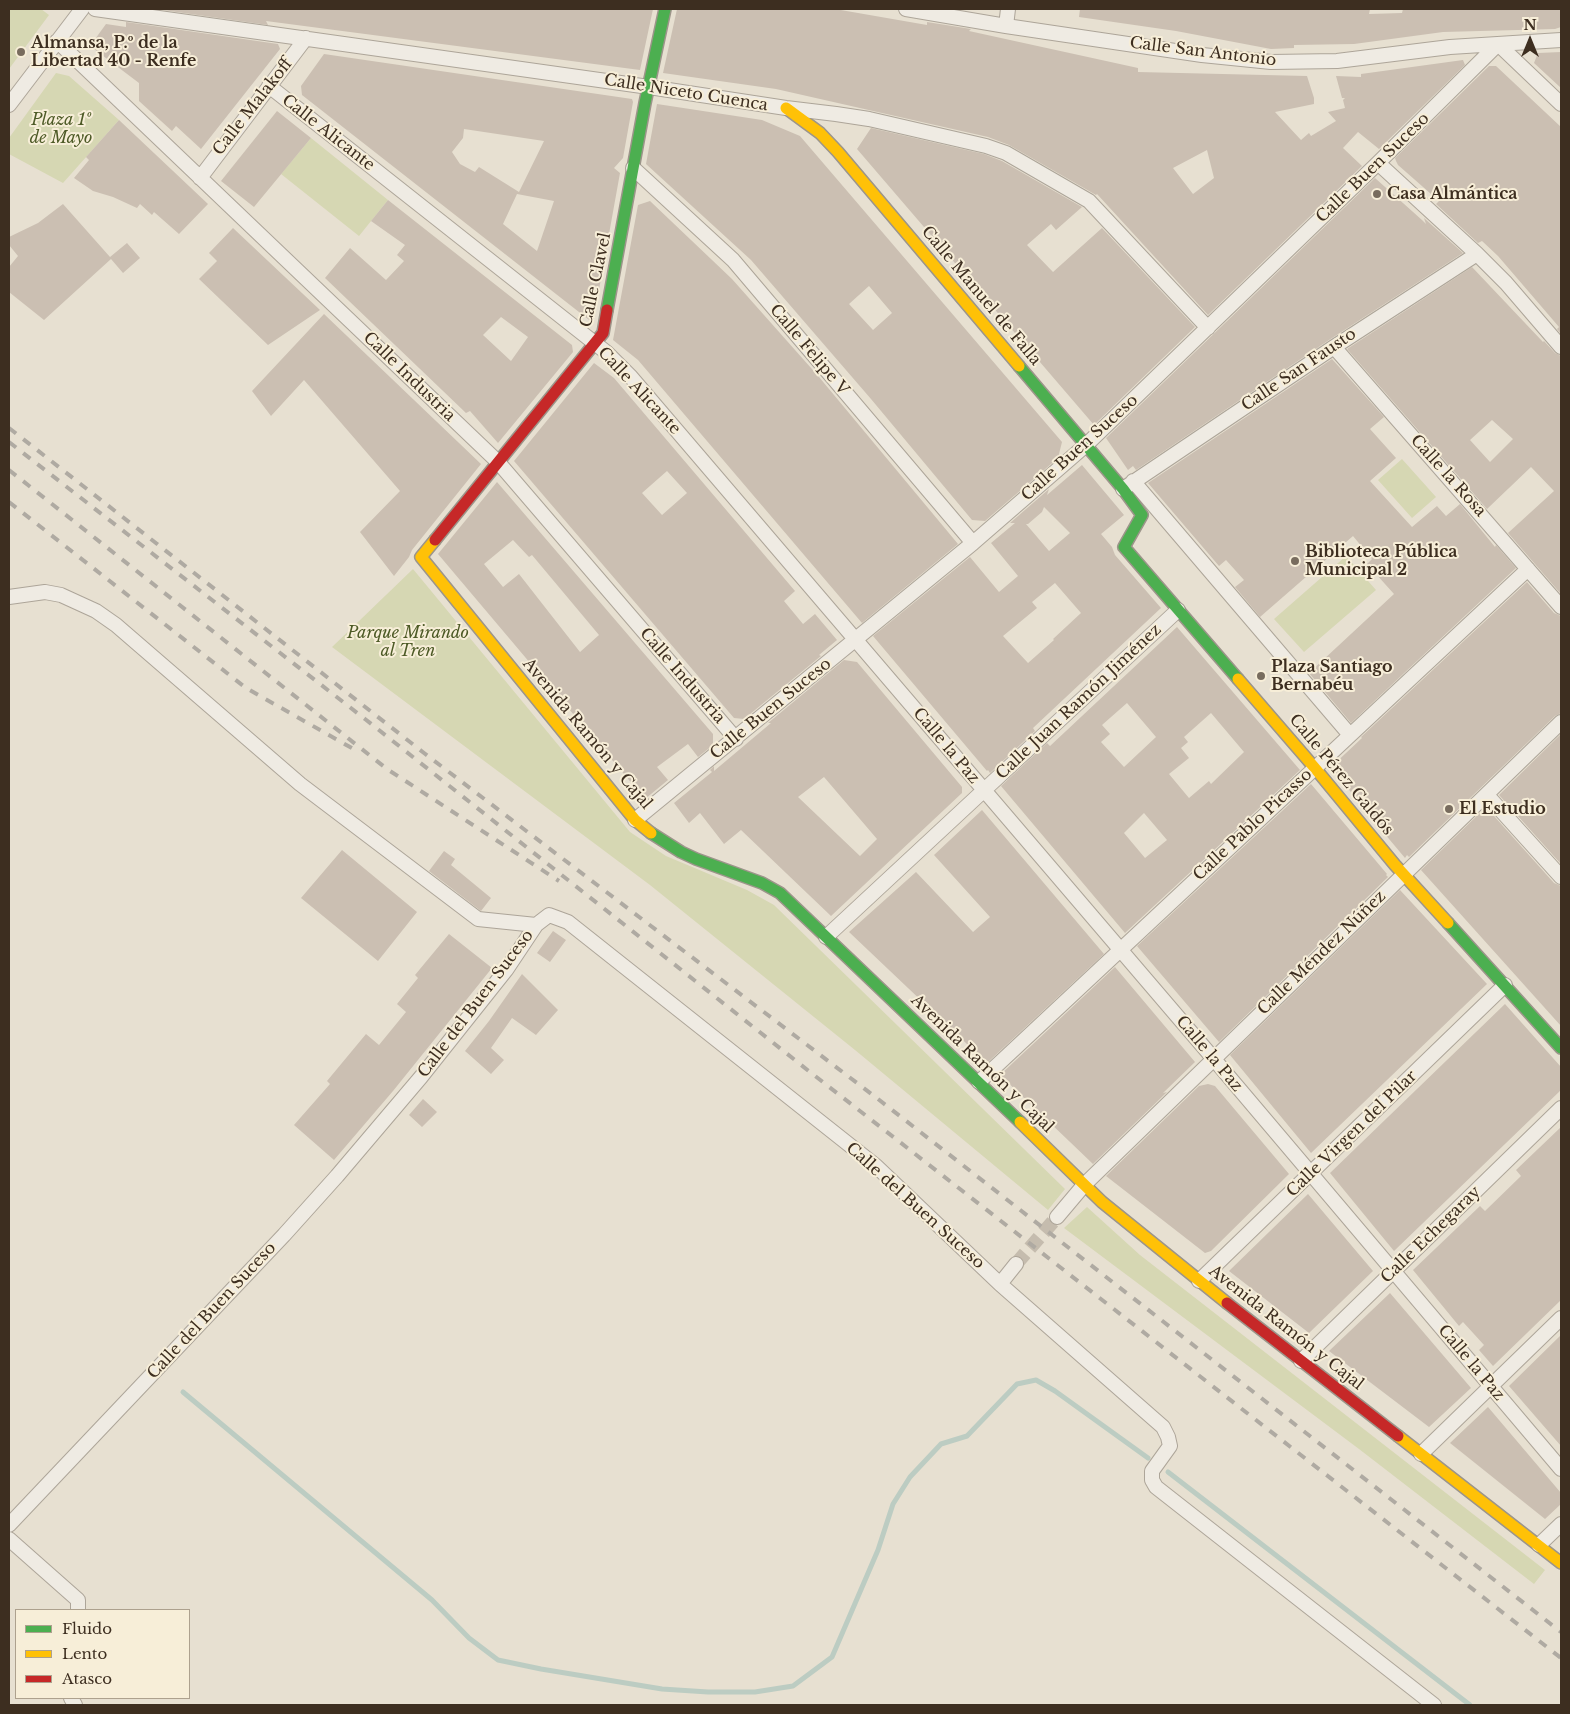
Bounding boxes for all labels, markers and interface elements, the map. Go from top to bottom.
north arrow [1505,15,1555,65]
text: N [1523,16,1537,34]
place label: Almansa, P.º de la Libertad 40 - Renfe [31,33,196,71]
street label: Calle San Antonio [1129,33,1277,71]
marker: Almansa, P.º de la Libertad 40 - Renfe [15,46,27,58]
street label: Calle Malakoff [209,55,297,159]
street label: Calle Niceto Cuenca [603,71,769,115]
street label: Calle Alicante [278,91,378,175]
street label: Calle Buen Suceso [1312,109,1434,227]
park label: Plaza 1º de Mayo [30,110,92,148]
place label: Casa Almántica [1387,184,1517,204]
marker: Casa Almántica [1371,188,1383,200]
street label: Calle Manuel de Falla [917,223,1045,369]
street label: Calle Clavel [577,231,615,329]
street label: Calle Felipe V [765,301,853,399]
street label: Calle San Fausto [1238,325,1360,415]
street label: Calle Industria [359,328,459,426]
street label: Calle Alicante [594,343,684,439]
street label: Calle Buen Suceso [1018,391,1142,505]
street label: Calle la Rosa [1406,431,1490,521]
place label: Biblioteca Pública Municipal 2 [1305,542,1458,580]
marker: Biblioteca Pública Municipal 2 [1289,555,1301,567]
street label: Calle Juan Ramón Jiménez [992,620,1166,784]
park label: Parque Mirando al Tren [347,623,469,661]
street label: Calle Industria [635,624,729,728]
street label: Calle Buen Suceso [707,654,835,764]
street label: Avenida Ramón y Cajal [518,655,656,813]
place label: Plaza Santiago Bernabéu [1271,657,1393,695]
marker: Plaza Santiago Bernabéu [1255,670,1267,682]
street label: Calle la Paz [909,704,983,788]
street label: Calle Pérez Galdós [1285,711,1397,839]
street label: Calle Pablo Picasso [1190,765,1316,885]
place label: El Estudio [1459,799,1546,819]
marker: El Estudio [1443,803,1455,815]
street label: Calle Méndez Núñez [1254,887,1390,1019]
street label: Calle del Buen Suceso [414,926,538,1082]
street label: Avenida Ramón y Cajal [907,991,1057,1137]
street label: Calle la Paz [1172,1012,1246,1096]
street label: Calle Virgen del Pilar [1283,1067,1421,1201]
street label: Calle del Buen Suceso [842,1139,988,1273]
street label: Calle Echegaray [1377,1183,1485,1287]
street label: Calle del Buen Suceso [144,1239,280,1383]
street label: Avenida Ramón y Cajal [1205,1262,1367,1394]
street label: Calle la Paz [1434,1321,1508,1405]
legend [15,1609,190,1699]
text: Fluido [62,1619,112,1638]
text: Lento [62,1644,107,1663]
text: Atasco [62,1669,112,1688]

